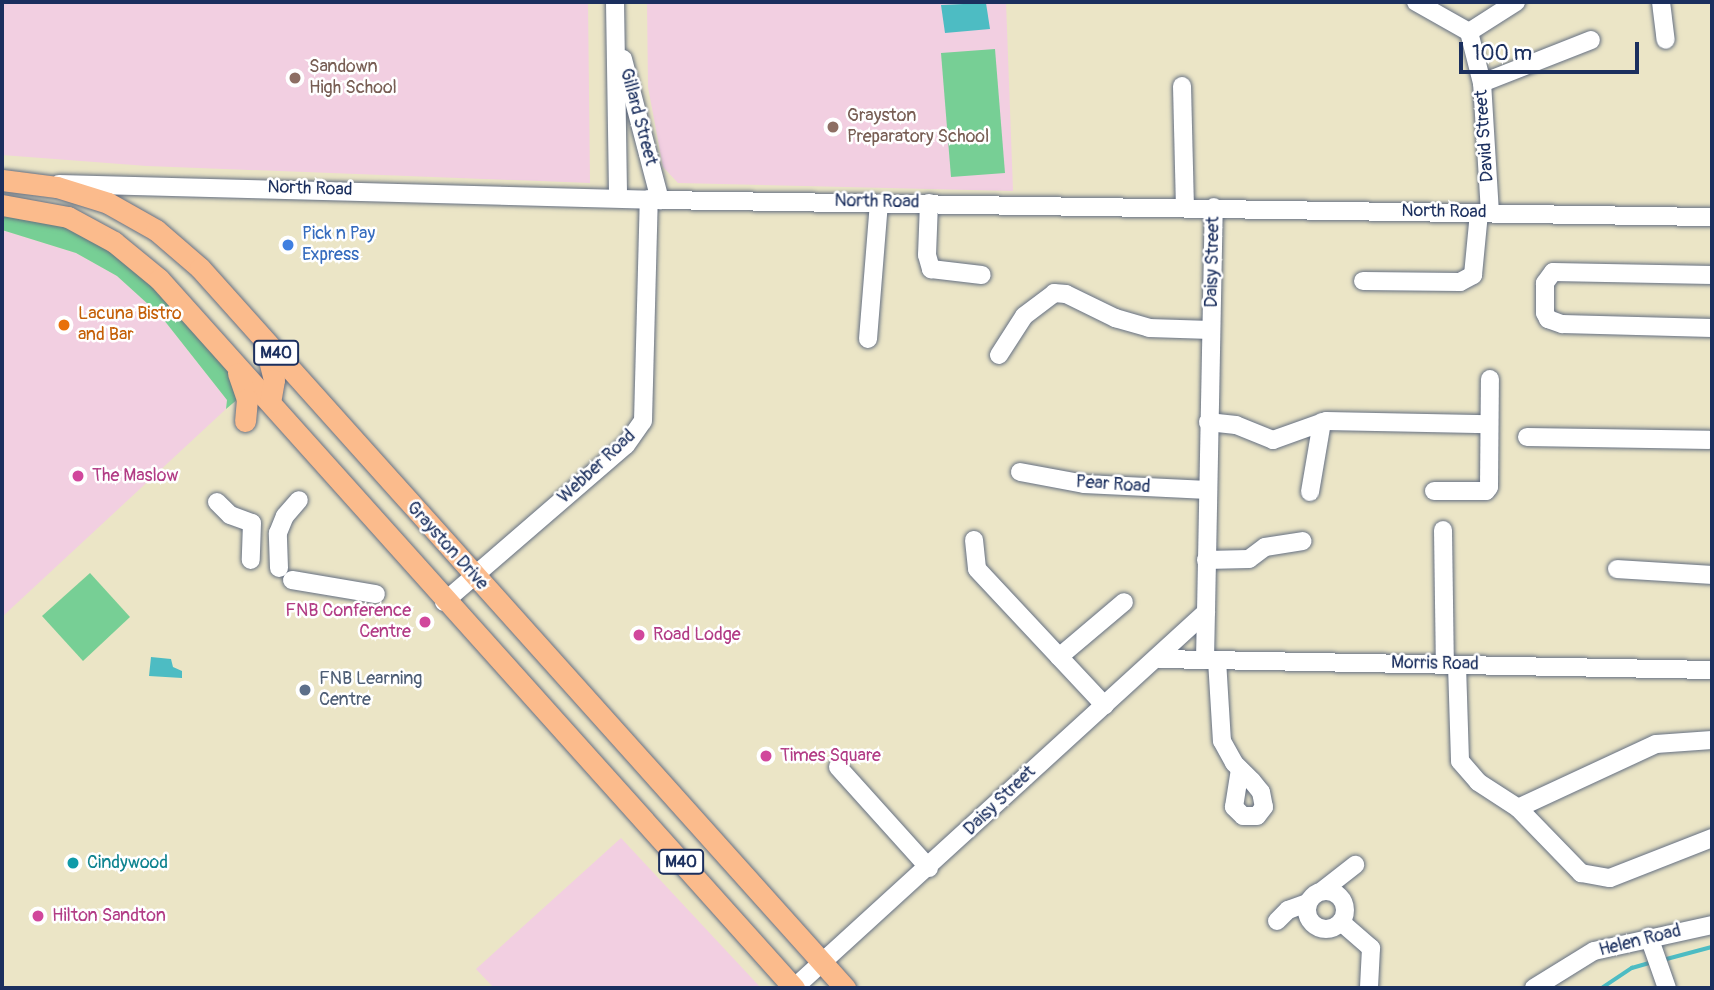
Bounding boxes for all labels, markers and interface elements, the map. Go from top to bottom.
scale bar [1462,28,1642,72]
text: 100 m [1472,40,1532,67]
place label: Sandown High School [309,57,397,100]
street label: Gillard Street [615,66,661,168]
marker: Sandown High School [287,70,303,86]
street label: David Street [1471,89,1499,183]
place label: Grayston Preparatory School [847,106,989,148]
marker: Grayston Preparatory School [825,119,841,135]
street label: North Road [267,177,353,201]
street label: North Road [834,190,920,214]
street label: North Road [1401,200,1487,224]
street label: Daisy Street [1201,216,1225,308]
place label: Pick n Pay Express [302,224,375,266]
marker: Pick n Pay Express [280,237,296,253]
place label: Lacuna Bistro and Bar [78,304,182,346]
marker: Lacuna Bistro and Bar [56,317,72,333]
road number: M40 [252,340,300,366]
street label: Webber Road [554,426,640,508]
place label: The Maslow [92,465,179,487]
marker: The Maslow [70,468,86,484]
street label: Pear Road [1075,472,1151,498]
street label: Grayston Drive [402,497,492,595]
place label: FNB Conference Centre [285,601,411,644]
marker: FNB Conference Centre [417,614,433,630]
place label: Road Lodge [653,624,741,646]
marker: Road Lodge [631,627,647,643]
street label: Morris Road [1391,652,1479,676]
place label: FNB Learning Centre [319,669,422,712]
marker: FNB Learning Centre [297,682,313,698]
place label: Times Square [780,745,881,767]
marker: Times Square [758,748,774,764]
street label: Daisy Street [960,762,1040,840]
road number: M40 [656,849,706,874]
place label: Cindywood [87,852,168,874]
marker: Cindywood [65,855,81,871]
place label: Hilton Sandton [52,905,166,927]
marker: Hilton Sandton [30,908,46,924]
street label: Helen Road [1597,920,1683,962]

